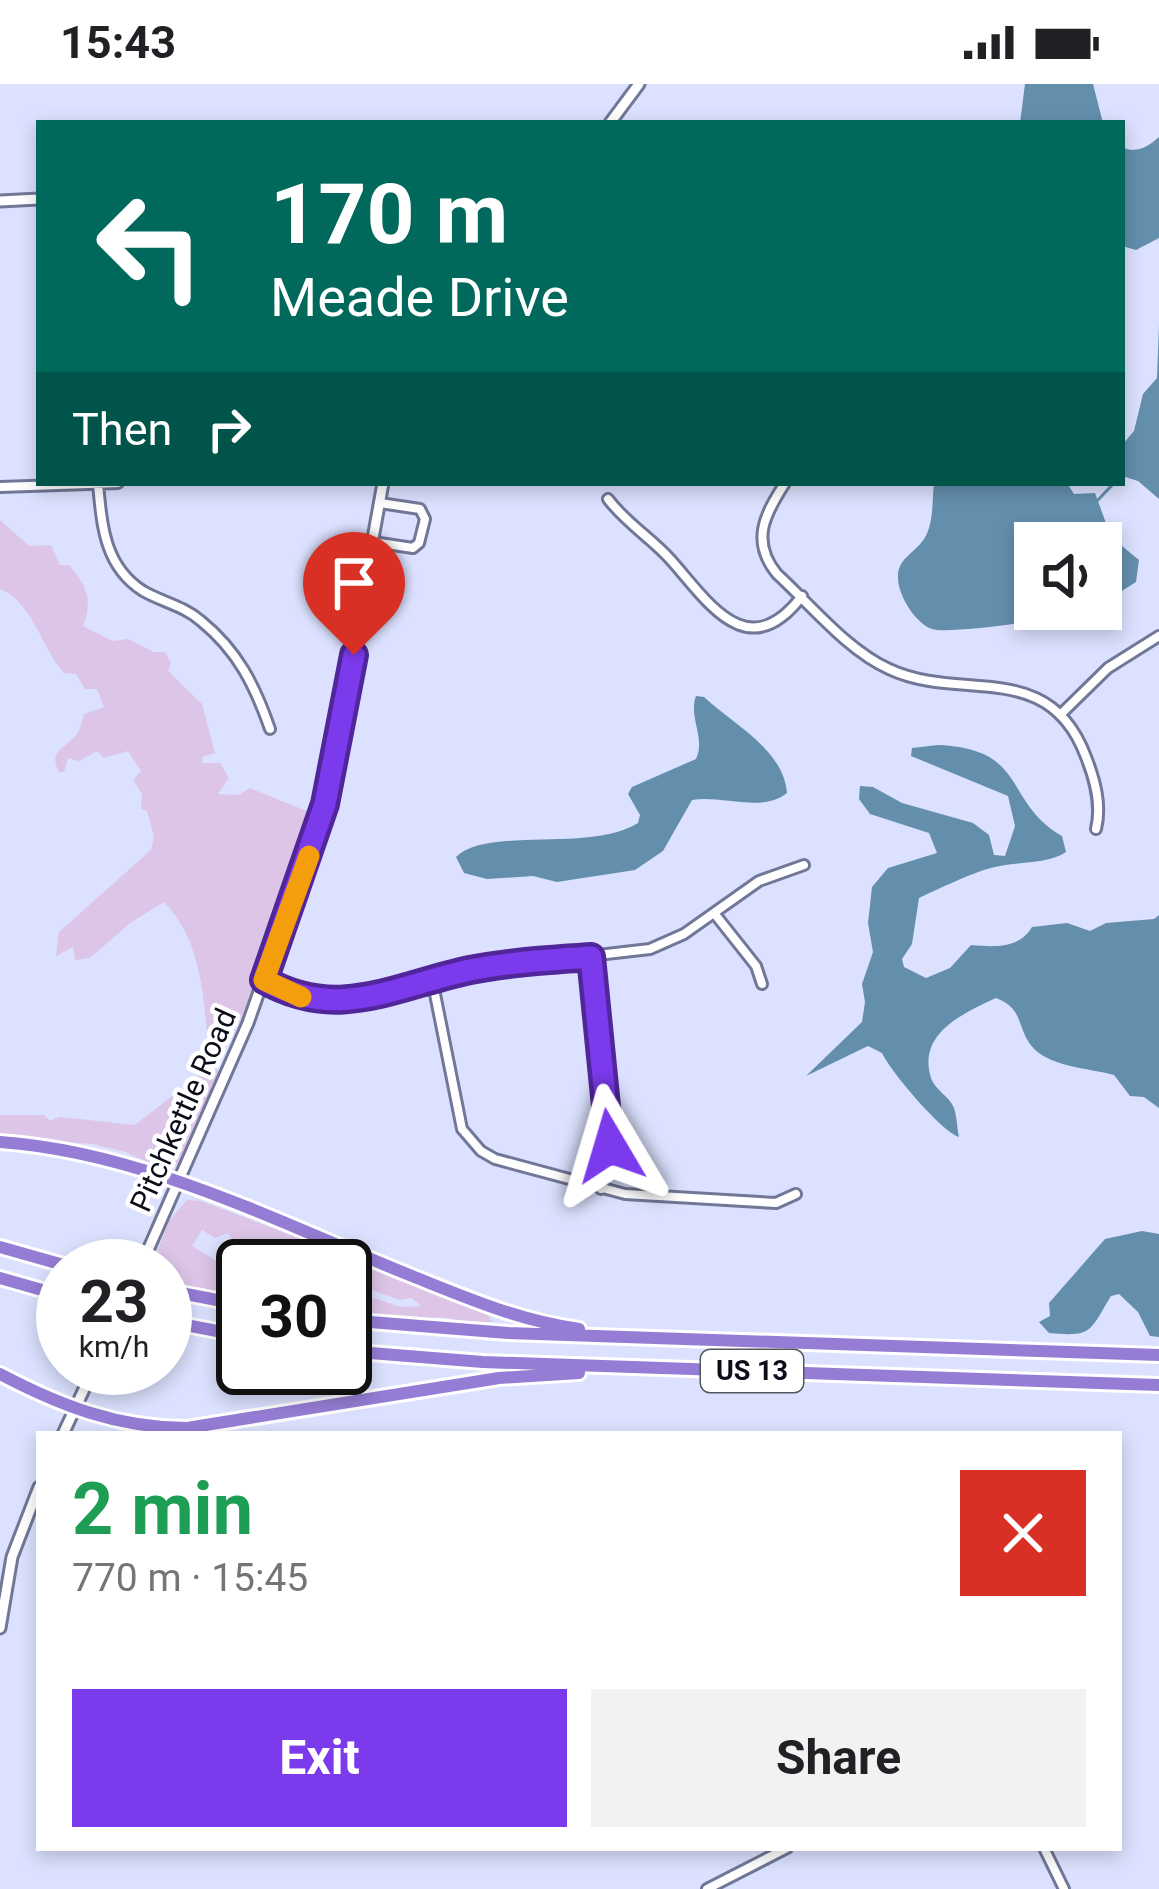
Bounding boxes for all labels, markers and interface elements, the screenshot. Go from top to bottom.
text: 15:43 [60,16,176,69]
text: 170 m [270,165,508,264]
icon: left [72,168,228,324]
text: Meade Drive [270,266,569,329]
icon: right [196,396,262,462]
text: Then [72,403,172,456]
map controls [1014,522,1122,630]
button: sound [1014,522,1122,630]
pin [303,532,405,655]
icon: arrive [321,550,387,616]
street label: Pitchkettle Road [123,1003,243,1217]
position arrow [547,1083,673,1209]
speed limit sign: 30 [216,1239,372,1395]
text: 23 [80,1266,148,1337]
text: km/h [79,1329,149,1364]
road number: US 13 [701,1350,803,1392]
text: 2 min [72,1467,253,1552]
button: close [960,1470,1086,1596]
text: 770 m · 15:45 [72,1555,308,1601]
button: Exit [72,1689,567,1827]
button: Share [591,1689,1086,1827]

